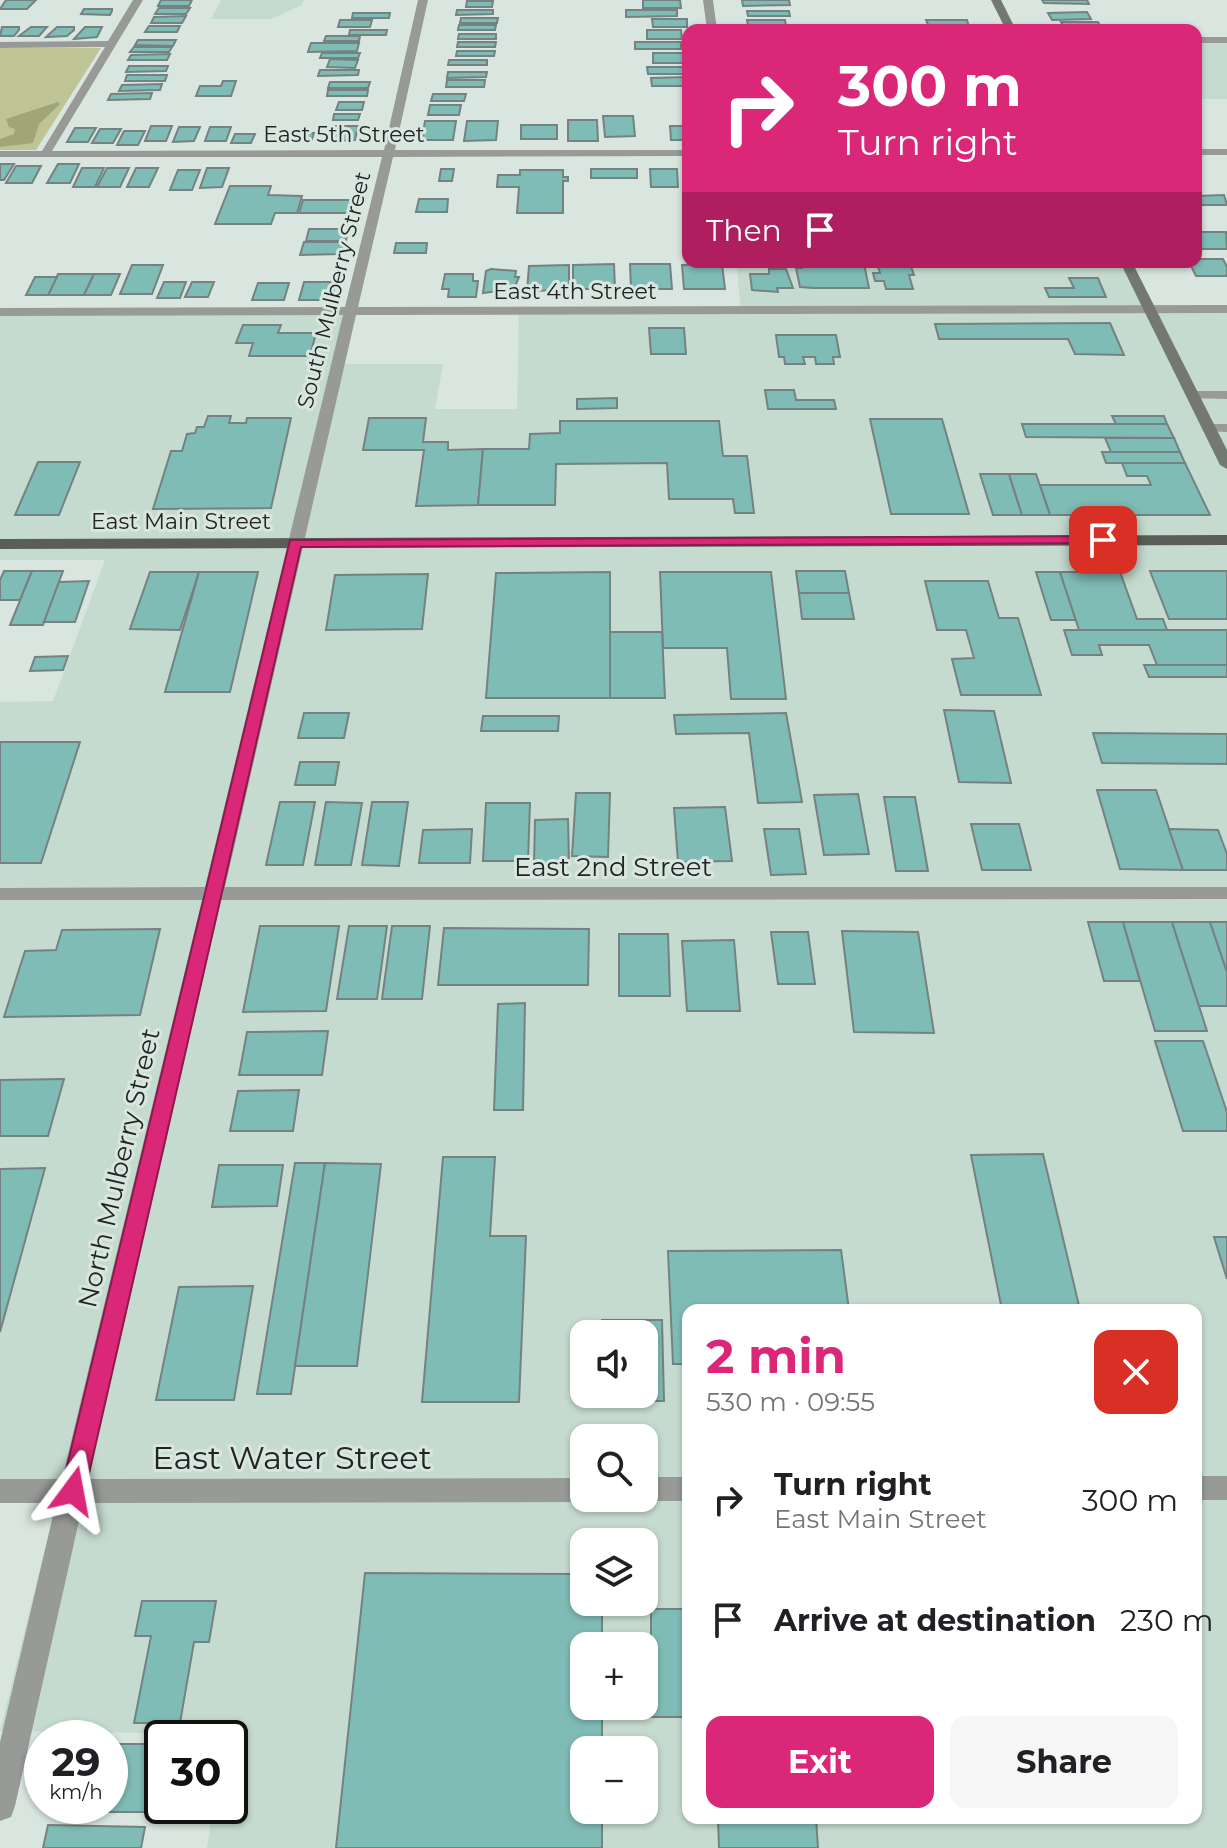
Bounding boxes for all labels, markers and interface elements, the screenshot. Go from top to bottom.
text: 300 m [838,52,1022,120]
icon: right [706,56,810,160]
text: Turn right [838,120,1018,164]
street label: East 5th Street [263,121,425,148]
street label: South Mulberry Street [291,169,377,411]
icon: arrive [798,208,842,252]
text: Then [706,212,782,249]
street label: East 4th Street [493,278,657,305]
pin [1069,506,1137,574]
street label: East Main Street [91,508,271,535]
icon: arrive [1081,518,1125,562]
street label: East 2nd Street [514,851,712,883]
street label: North Mulberry Street [71,1025,167,1311]
map controls [570,1320,658,1824]
button: sound [570,1320,658,1408]
text: 2 min [706,1327,846,1385]
button: close [1094,1330,1178,1414]
text: 530 m · 09:55 [706,1386,875,1418]
button: search [570,1424,658,1512]
street label: East Water Street [152,1438,432,1477]
position arrow [31,1449,115,1533]
text: Turn right [774,1466,931,1503]
icon: right [706,1478,750,1522]
text: 300 m [1082,1482,1178,1519]
text: East Main Street [774,1503,987,1535]
button: layers [570,1528,658,1616]
icon: arrive [706,1598,750,1642]
text: Arrive at destination [774,1602,1096,1639]
text: 230 m [1120,1602,1214,1639]
button: + [570,1632,658,1720]
button: Exit [706,1716,934,1808]
button: Share [950,1716,1178,1808]
speed limit sign: 30 [144,1720,248,1824]
button: − [570,1736,658,1824]
text: 29 [51,1737,101,1786]
text: km/h [49,1780,103,1804]

